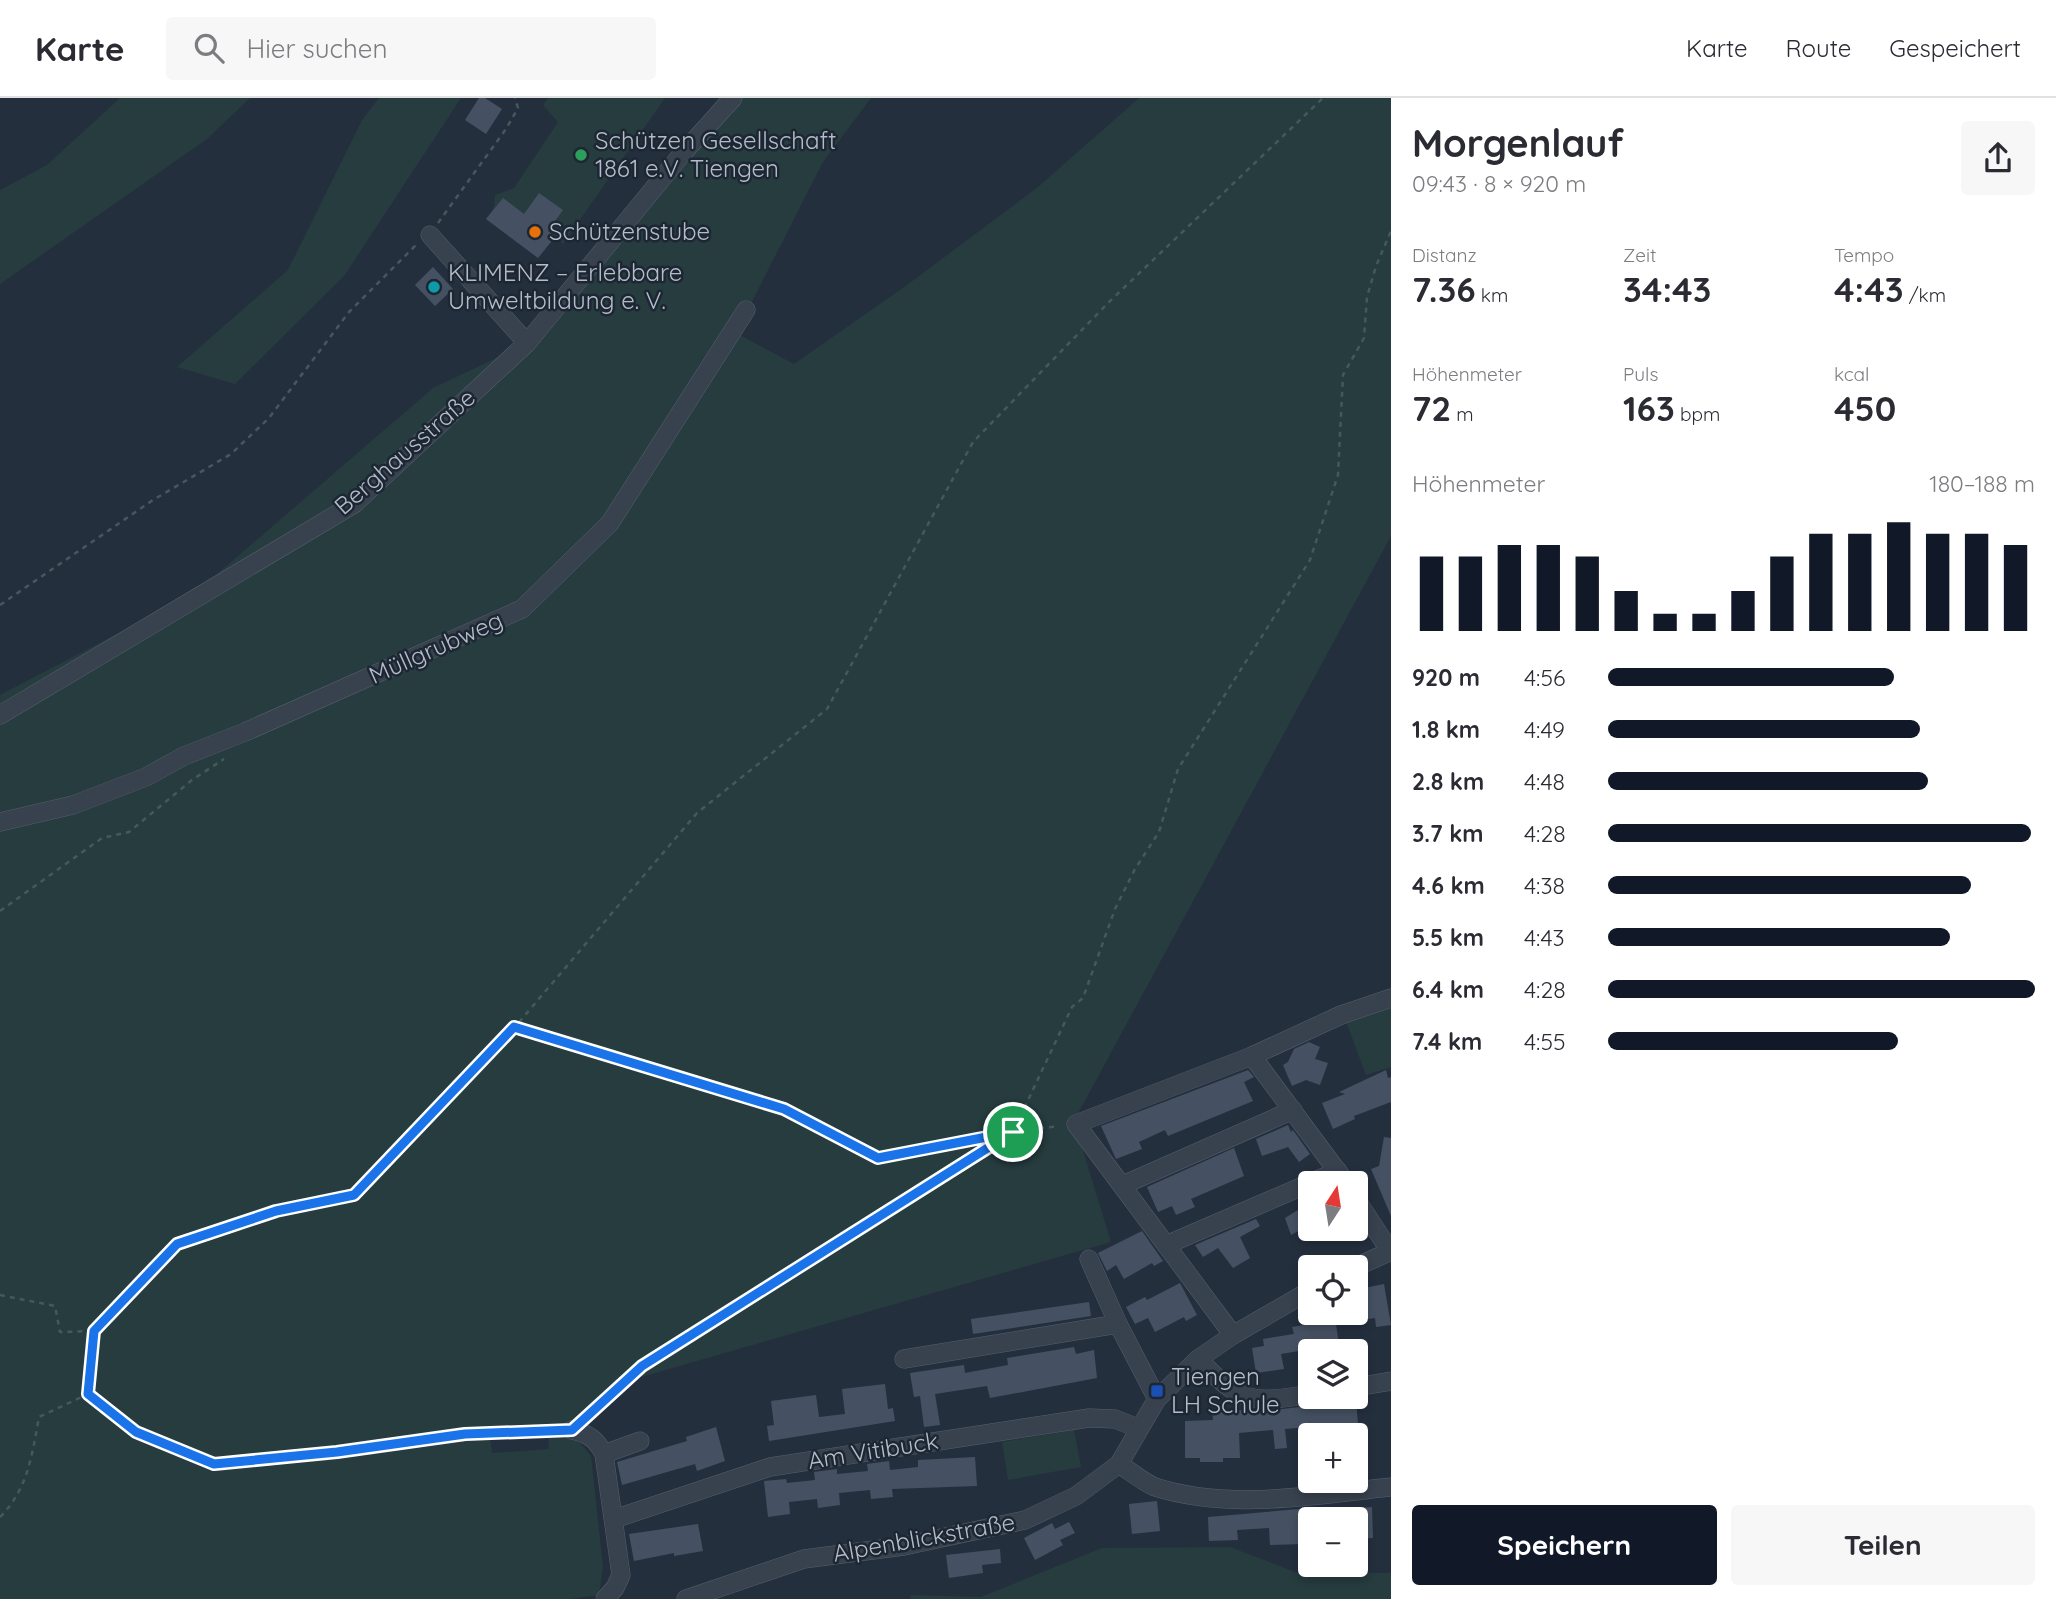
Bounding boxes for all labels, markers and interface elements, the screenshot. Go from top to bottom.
search box [166,17,656,80]
text: Karte [35,28,124,69]
icon: search [190,29,228,67]
text: Hier suchen [246,32,388,65]
text: Karte [1686,33,1748,63]
text: Route [1786,33,1851,63]
text: Gespeichert [1889,33,2021,63]
text: Morgenlauf [1412,119,1624,167]
button: share [1961,121,2035,195]
place label: Schützen Gesellschaft 1861 e.V. Tiengen [595,125,836,183]
marker: Schützen Gesellschaft 1861 e.V. Tiengen [573,147,589,163]
text: 09:43 · 8 × 920 m [1412,169,1586,198]
place label: Schützenstube [549,216,710,246]
marker: Schützenstube [527,224,543,240]
text: Distanz [1412,243,1477,267]
text: Zeit [1623,243,1656,267]
text: Tempo [1834,243,1894,267]
place label: KLIMENZ – Erlebbare Umweltbildung e. V. [448,257,682,315]
text: 7.36 [1412,267,1476,311]
text: 34:43 [1623,267,1711,311]
text: 4:43 [1834,267,1904,311]
marker: KLIMENZ – Erlebbare Umweltbildung e. V. [426,279,442,295]
text: km [1476,283,1508,307]
text: /km [1904,283,1946,307]
text: Höhenmeter [1412,362,1522,386]
text: Puls [1623,362,1658,386]
text: kcal [1834,362,1869,386]
street label: Berghausstraße [328,382,481,521]
text: 72 [1412,386,1451,430]
text: 163 [1623,386,1675,430]
text: 450 [1834,386,1896,430]
text: m [1451,402,1474,426]
text: bpm [1675,402,1720,426]
text: Höhenmeter [1412,469,1545,498]
text: 180–188 m [1929,469,2035,498]
street label: Müllgrubweg [364,604,507,690]
text: 920 m [1412,663,1480,692]
text: 4:56 [1524,663,1565,692]
text: 1.8 km [1412,715,1480,744]
text: 4:49 [1524,715,1565,744]
text: 2.8 km [1412,767,1484,796]
text: 4:48 [1524,767,1565,796]
text: 3.7 km [1412,819,1483,848]
text: 4:28 [1524,819,1566,848]
text: 4.6 km [1412,871,1485,900]
text: 4:38 [1524,871,1565,900]
text: 5.5 km [1412,923,1484,952]
text: 4:43 [1524,923,1565,952]
text: 6.4 km [1412,975,1484,1004]
text: 4:28 [1524,975,1566,1004]
text: 7.4 km [1412,1027,1482,1056]
text: 4:55 [1524,1027,1566,1056]
pin [983,1102,1043,1162]
icon: arrive [994,1113,1032,1151]
north arrow [1298,1171,1368,1241]
map controls [1298,1171,1368,1577]
button: locate [1298,1255,1368,1325]
button: layers [1298,1339,1368,1409]
place label: Tiengen LH Schule [1171,1361,1280,1419]
marker: Tiengen LH Schule [1149,1383,1165,1399]
button: + [1298,1423,1368,1493]
street label: Am Vitibuck [805,1425,940,1475]
button: Speichern [1412,1505,1717,1585]
button: Teilen [1731,1505,2035,1585]
street label: Alpenblickstraße [830,1506,1017,1568]
button: − [1298,1507,1368,1577]

